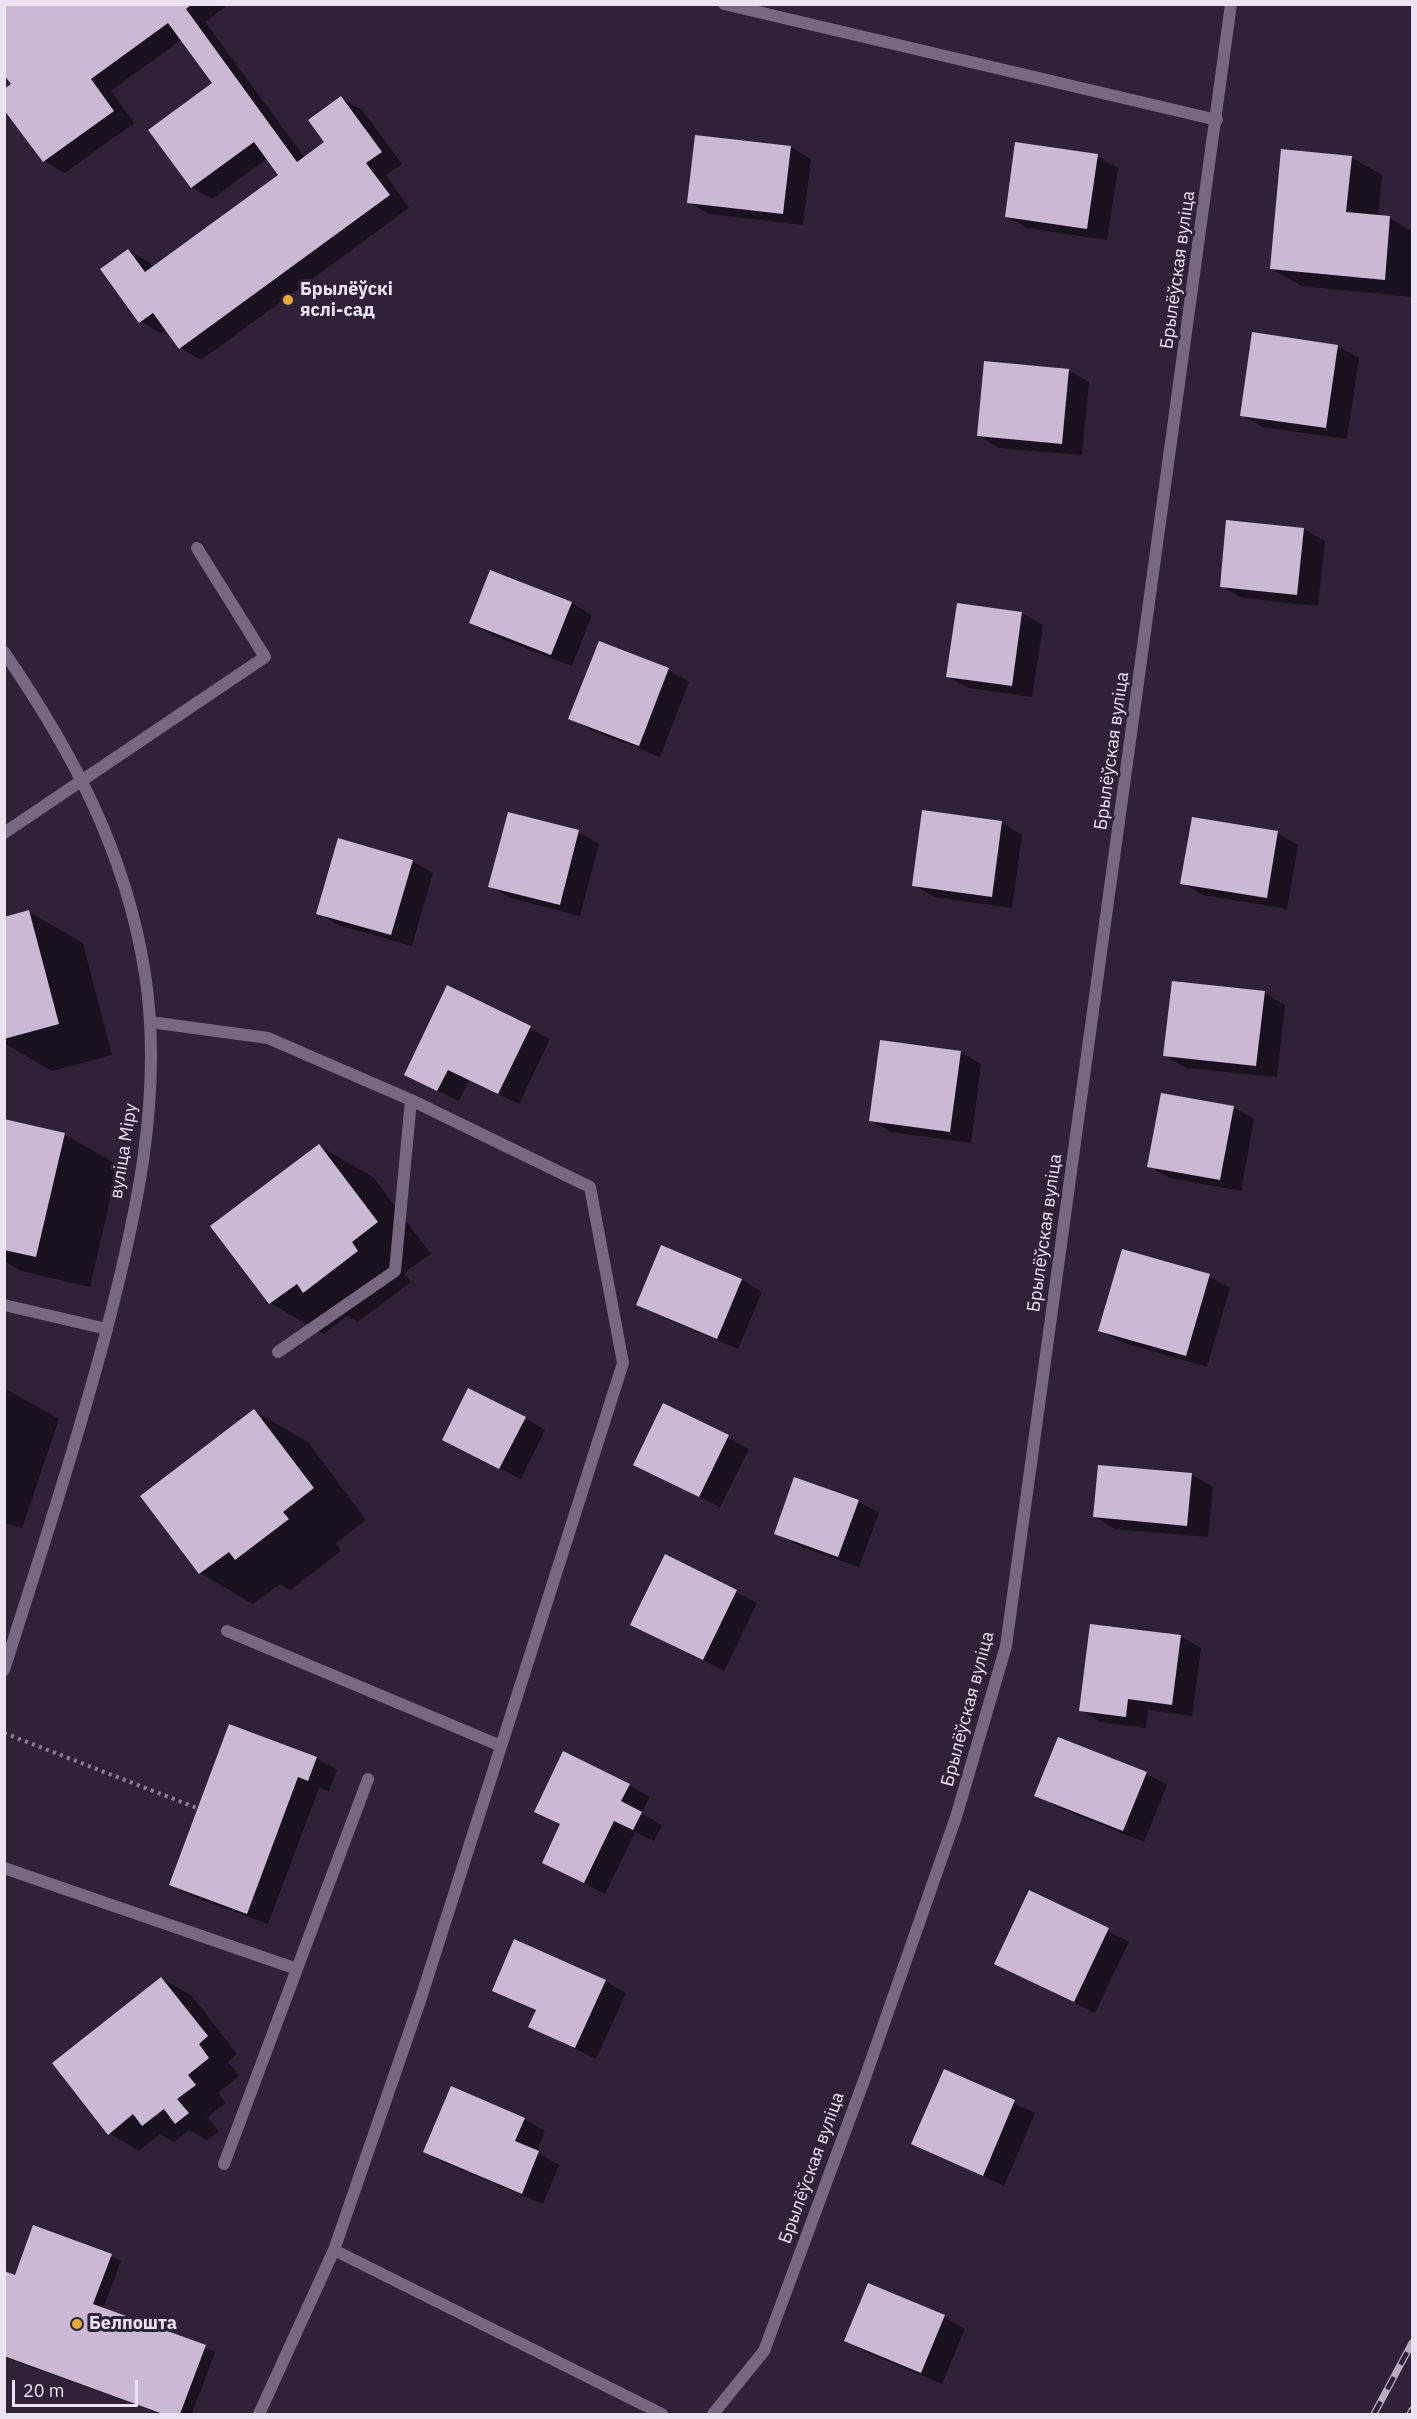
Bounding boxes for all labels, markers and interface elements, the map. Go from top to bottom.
street label: Брылёўская вуліца [1156,190,1200,350]
place label: Брылёўскі яслі-сад [300,279,393,322]
marker: Брылёўскі яслі-сад [281,293,295,307]
street label: Брылёўская вуліца [1090,671,1134,831]
street label: вуліца Міру [106,1102,142,1200]
street label: Брылёўская вуліца [1023,1153,1067,1313]
street label: Брылёўская вуліца [937,1629,999,1789]
street label: Брылёўская вуліца [775,2089,849,2247]
place label: Белпошта [89,2313,177,2335]
marker: Белпошта [70,2317,84,2331]
scale bar [15,2368,141,2406]
text: 20 m [23,2379,65,2402]

